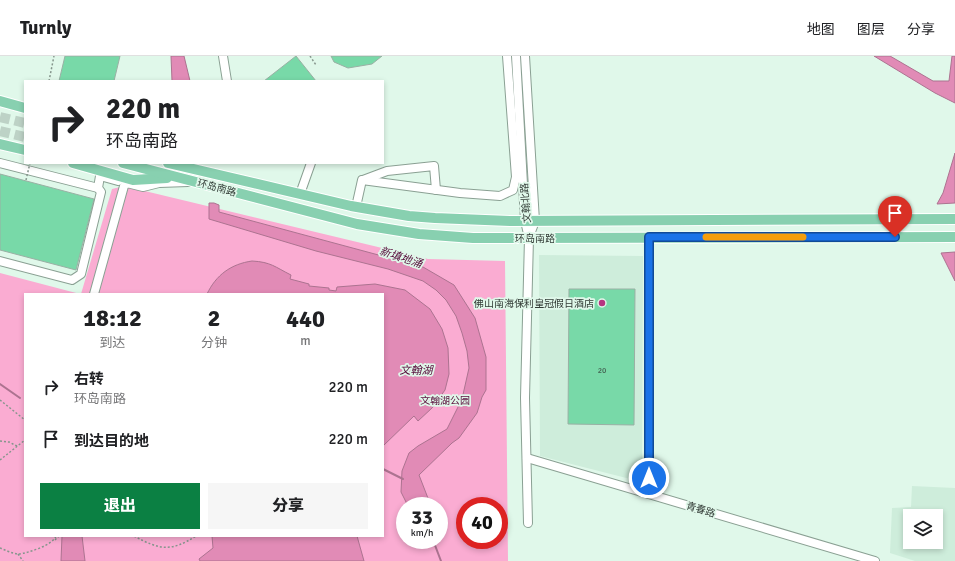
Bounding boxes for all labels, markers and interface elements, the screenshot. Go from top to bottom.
text: Turnly [20,16,72,40]
text: 地图 [807,21,835,38]
text: 图层 [857,21,885,38]
text: 分享 [907,21,935,38]
text: 220 m [106,92,180,126]
icon: right [40,96,92,148]
text: 环岛南路 [106,130,178,152]
street label: 环岛南路 [196,177,238,199]
street label: 文翰北路 [519,183,533,223]
pin [878,196,912,237]
icon: arrive [884,202,906,224]
street label: 环岛南路 [515,233,555,245]
water label: 新填地涌 [378,244,426,271]
place label: 佛山南海保利皇冠假日酒店 [473,298,594,310]
marker: 佛山南海保利皇冠假日酒店 [597,298,607,308]
text: 18:12 [83,303,142,333]
text: 2 [208,303,220,333]
text: 440 [286,304,325,334]
text: m [300,333,311,349]
text: 到达 [99,335,126,351]
text: 分钟 [201,335,227,351]
water label: 文翰湖 [400,364,434,377]
house number: 20 [598,365,606,375]
text: 右转 [74,370,104,388]
icon: right [40,376,62,398]
text: 220 m [328,378,368,396]
text: 环岛南路 [74,391,126,407]
park label: 文翰湖公园 [420,395,470,407]
icon: arrive [40,428,62,450]
text: 220 m [328,430,368,448]
text: 到达目的地 [74,432,149,450]
position arrow [628,457,670,499]
button: 退出 [40,483,200,529]
button: 分享 [208,483,368,529]
speed limit sign: 40 [456,497,508,549]
street label: 青春路 [685,500,717,520]
text: 33 [411,505,433,530]
map controls [903,509,943,549]
button: layers [903,509,943,549]
text: km/h [411,527,433,539]

